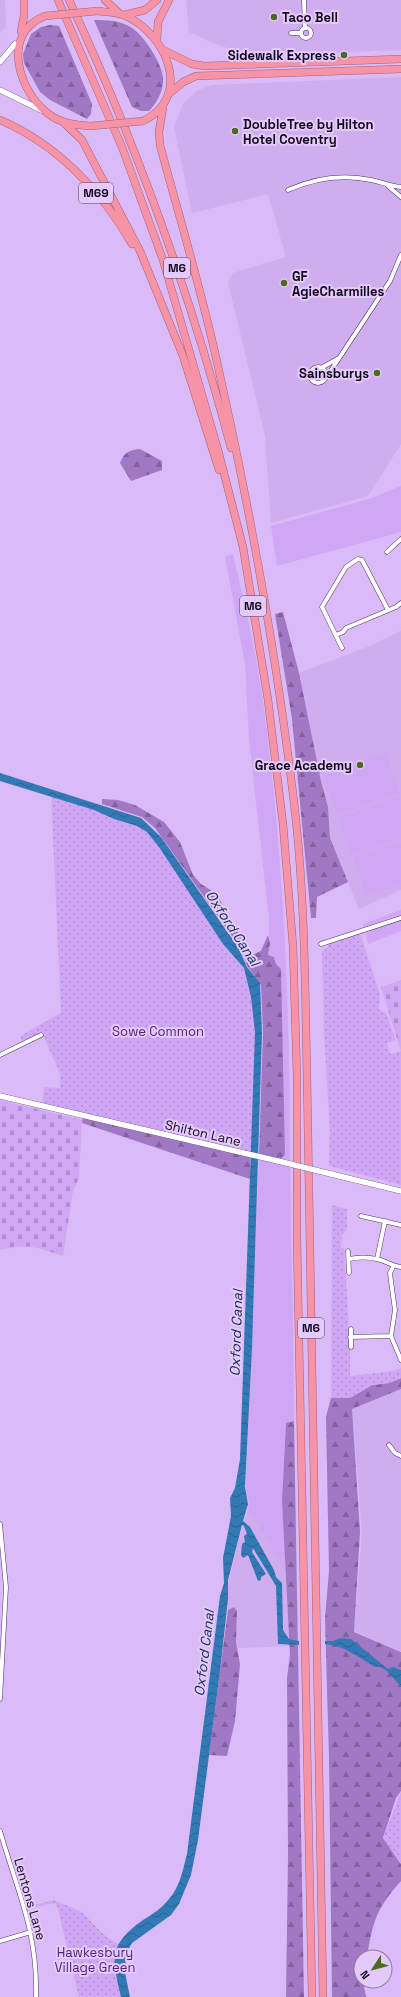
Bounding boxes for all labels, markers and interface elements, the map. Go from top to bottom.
place label: Taco Bell [282,9,338,26]
marker: Taco Bell [269,12,279,22]
place label: Sidewalk Express [228,47,336,64]
marker: Sidewalk Express [339,50,349,60]
place label: DoubleTree by Hilton Hotel Coventry [243,116,374,148]
marker: DoubleTree by Hilton Hotel Coventry [230,126,240,136]
road number: M69 [79,183,113,203]
road number: M6 [164,258,190,278]
place label: GF AgieCharmilles [292,268,385,300]
marker: GF AgieCharmilles [279,278,289,288]
place label: Sainsburys [299,365,369,382]
marker: Sainsburys [372,368,382,378]
road number: M6 [240,596,266,616]
place label: Grace Academy [255,757,352,774]
marker: Grace Academy [355,760,365,770]
water label: Oxford Canal [202,887,265,971]
park label: Sowe Common [112,1023,204,1040]
street label: Shilton Lane [163,1116,243,1150]
water label: Oxford Canal [225,1288,247,1377]
road number: M6 [298,1318,324,1338]
water label: Oxford Canal [190,1607,218,1697]
street label: Lentons Lane [10,1856,50,1942]
park label: Hawkesbury Village Green [55,1944,135,1976]
north arrow [353,1949,393,1989]
text: N [357,1968,373,1982]

